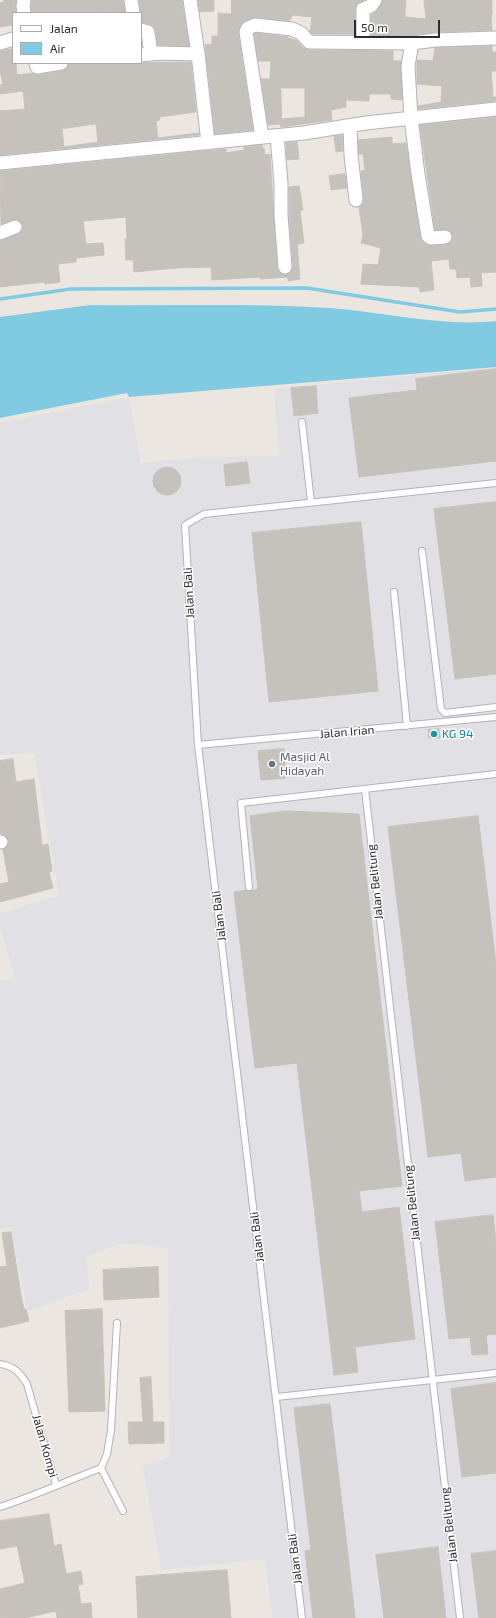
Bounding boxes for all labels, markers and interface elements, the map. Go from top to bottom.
legend [12,12,142,64]
scale bar [356,12,442,38]
text: 50 m [361,20,388,34]
text: Jalan [50,21,78,35]
text: Air [50,41,65,55]
street label: Jalan Bali [180,567,198,619]
street label: Jalan Irian [319,722,375,742]
place label: KG 94 [442,727,473,741]
marker: KG 94 [429,729,439,739]
place label: Masjid Al Hidayah [280,750,330,778]
marker: Masjid Al Hidayah [267,759,277,769]
street label: Jalan Belitung [364,843,386,921]
street label: Jalan Bali [209,890,229,942]
street label: Jalan Belitung [401,1164,423,1242]
street label: Jalan Bali [247,1211,267,1263]
street label: Jalan Kompi [29,1413,61,1479]
street label: Jalan Belitung [437,1486,461,1564]
street label: Jalan Bali [285,1533,305,1585]

